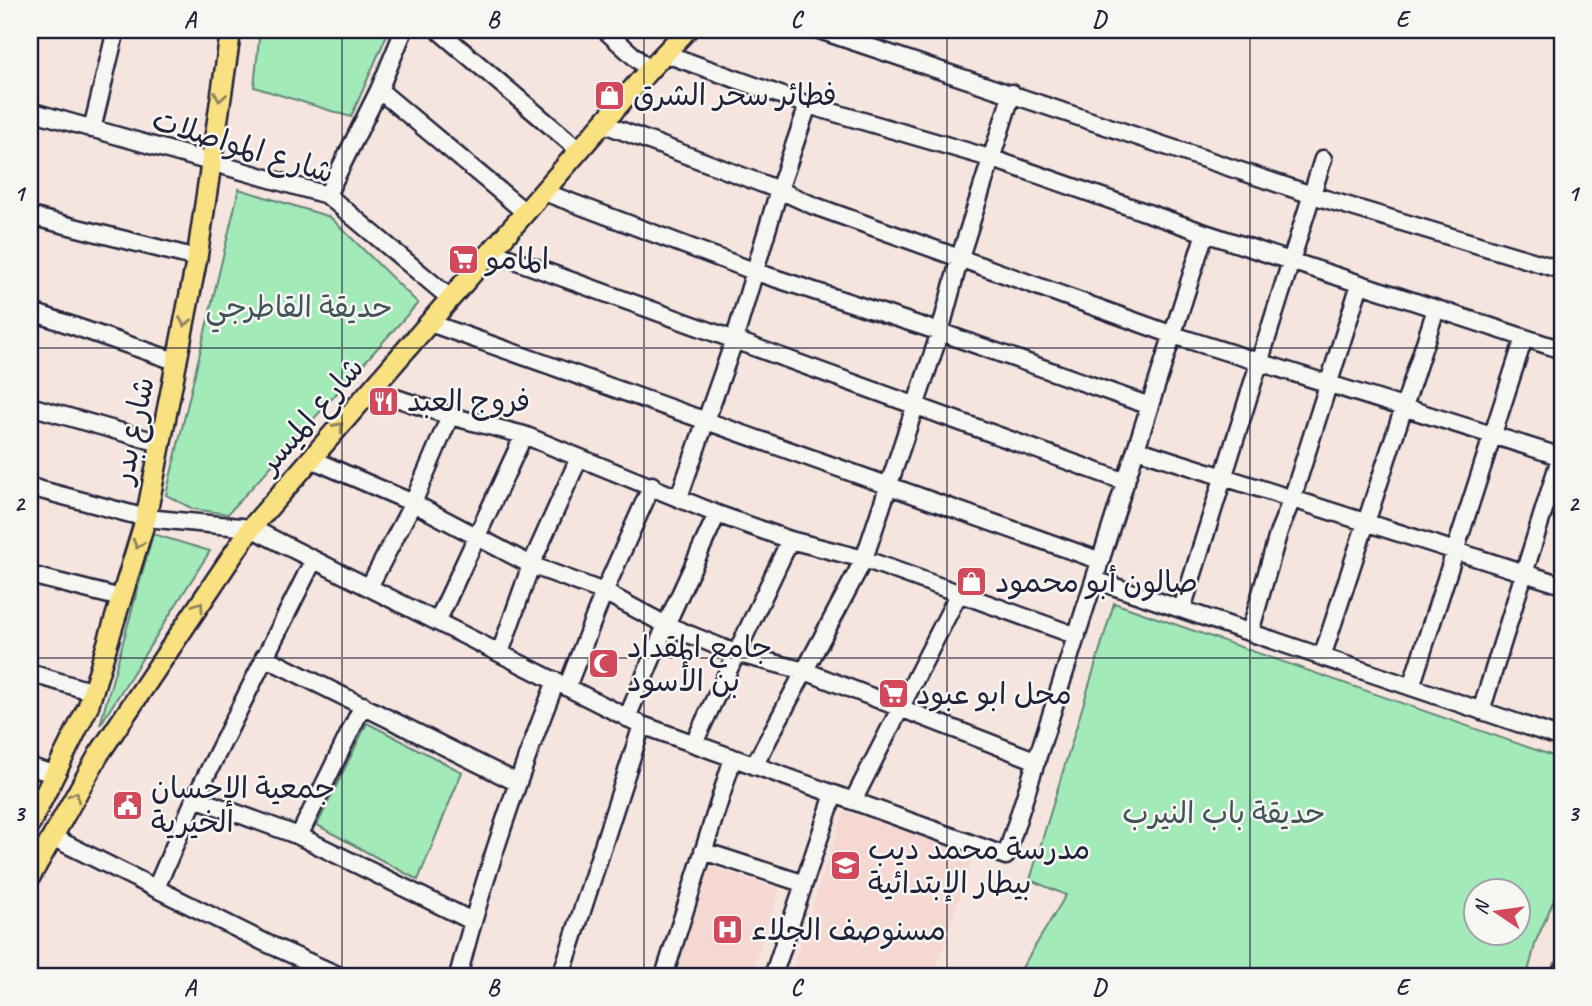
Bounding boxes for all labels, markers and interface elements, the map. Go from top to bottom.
text: A [184,5,198,34]
text: B [487,5,501,34]
text: C [791,5,805,34]
text: D [1092,5,1108,34]
text: E [1396,5,1412,34]
place label: فطائر سحر الشرق [633,76,837,114]
shop icon: فطائر سحر الشرق [593,78,627,112]
one-way arrow [213,91,228,103]
street label: شارع المواصلات [147,100,338,194]
text: 1 [14,179,27,208]
text: 1 [1568,179,1581,208]
place label: المامو [484,240,549,278]
supermarket icon: المامو [446,242,480,276]
park label: حديقة القاطرجي [205,288,393,333]
one-way arrow [178,316,193,328]
street label: شارع الميسر [248,349,374,485]
street label: شارع بدر [103,373,165,490]
place label: فروج العبد [407,382,530,421]
restaurant icon: فروج العبد [367,384,401,418]
one-way arrow [331,422,344,435]
text: 2 [14,489,27,518]
text: 2 [1568,489,1581,518]
one-way arrow [131,538,146,550]
place label: صالون أبو محمود [995,563,1198,602]
shop icon: صالون أبو محمود [955,565,989,599]
one-way arrow [191,600,204,613]
place label: جامع المقداد بن الأسود [627,628,772,700]
mosque icon: جامع المقداد بن الأسود [587,647,621,681]
place label: محل ابو عبود [916,675,1072,713]
supermarket icon: محل ابو عبود [876,677,910,711]
place label: جمعية الإحسان الخيرية [151,769,335,841]
public building icon: جمعية الإحسان الخيرية [111,788,145,822]
one-way arrow [67,791,80,804]
park label: حديقة باب النيرب [1122,794,1326,832]
text: 3 [14,799,27,828]
text: 3 [1568,799,1581,828]
place label: مدرسة محمد ديب بيطار الإبتدائية [868,830,1090,902]
school or university icon: مدرسة محمد ديب بيطار الإبتدائية [828,849,862,883]
north arrow [1462,876,1532,946]
text: N [1468,897,1495,917]
place label: مسنوصف الجلاء [751,911,946,950]
hospital icon: مسنوصف الجلاء [711,913,745,947]
text: A [184,973,198,1002]
text: B [487,973,501,1002]
text: C [791,973,805,1002]
text: D [1092,973,1108,1002]
text: E [1396,973,1412,1002]

